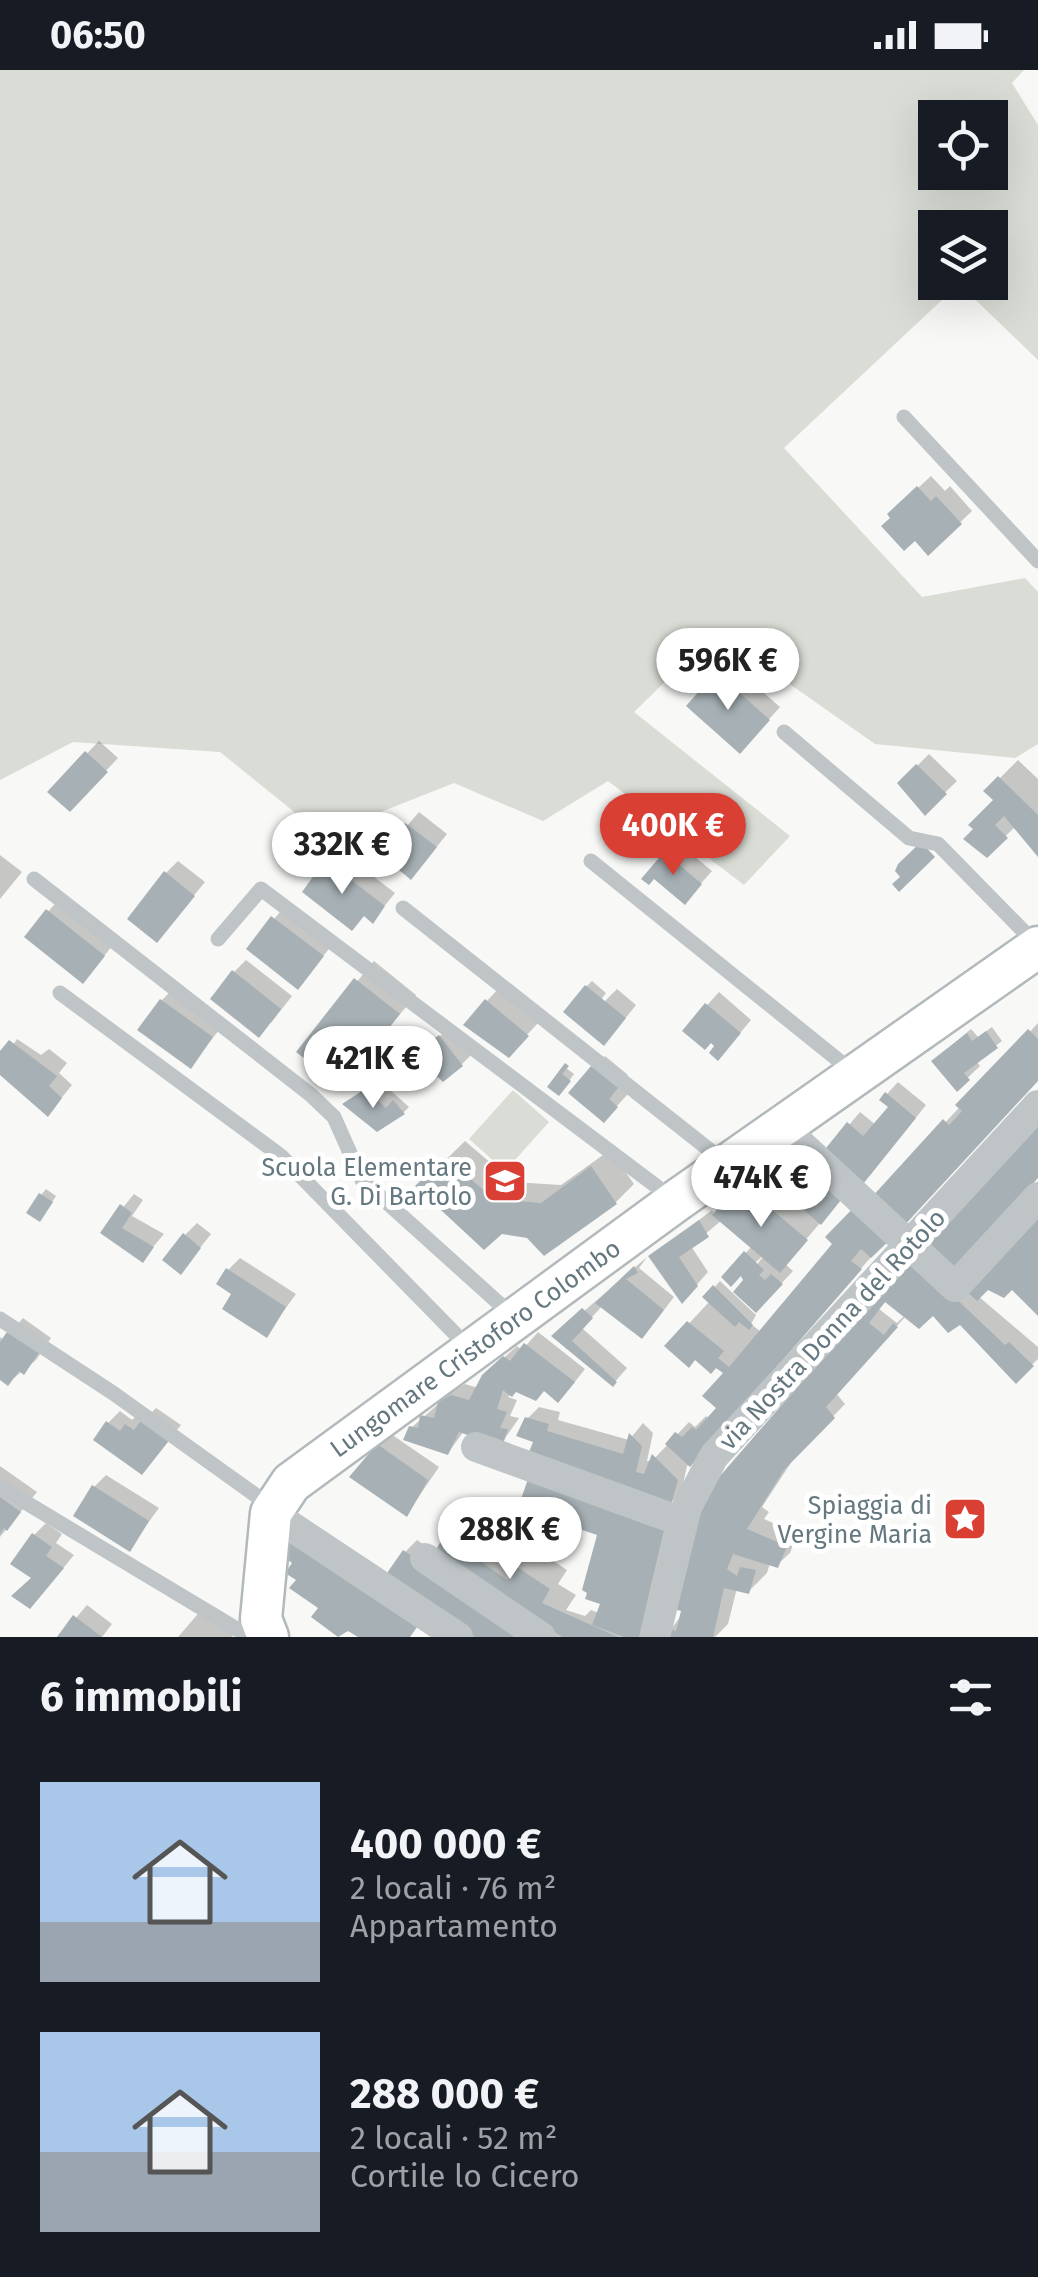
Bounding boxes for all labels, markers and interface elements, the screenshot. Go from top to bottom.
text: 06:50 [50,12,146,58]
map controls [918,100,1008,300]
button: locate [918,100,1008,190]
button: layers [918,210,1008,300]
pin: 596K € [647,628,809,713]
text: 596K € [678,641,778,679]
pin: 400K € [592,793,754,878]
text: 400K € [622,806,724,844]
pin: 332K € [261,812,423,897]
text: 332K € [294,825,390,863]
pin: 421K € [292,1026,454,1111]
text: 421K € [326,1039,420,1077]
pin: 474K € [680,1145,842,1230]
place label: Scuola Elementare G. Di Bartolo [261,1153,472,1212]
school or university icon: Scuola Elementare G. Di Bartolo [482,1158,528,1204]
text: 474K € [713,1158,809,1196]
street label: via Nostra Donna del Rotolo [713,1203,952,1456]
street label: Lungomare Cristoforo Colombo [325,1233,627,1464]
place label: Spiaggia di Vergine Maria [778,1491,932,1550]
place icon: Spiaggia di Vergine Maria [942,1496,988,1542]
pin: 288K € [429,1497,591,1582]
text: 288K € [460,1510,560,1548]
icon: filters [943,1670,998,1725]
text: 6 immobili [40,1672,242,1722]
text: 400 000 € [350,1819,541,1869]
icon: home [120,1822,240,1942]
text: 2 locali · 76 m² [350,1869,556,1907]
text: Appartamento [350,1907,558,1945]
text: 288 000 € [350,2069,539,2119]
icon: home [120,2072,240,2192]
text: 2 locali · 52 m² [350,2119,557,2157]
text: Cortile lo Cicero [350,2157,580,2195]

